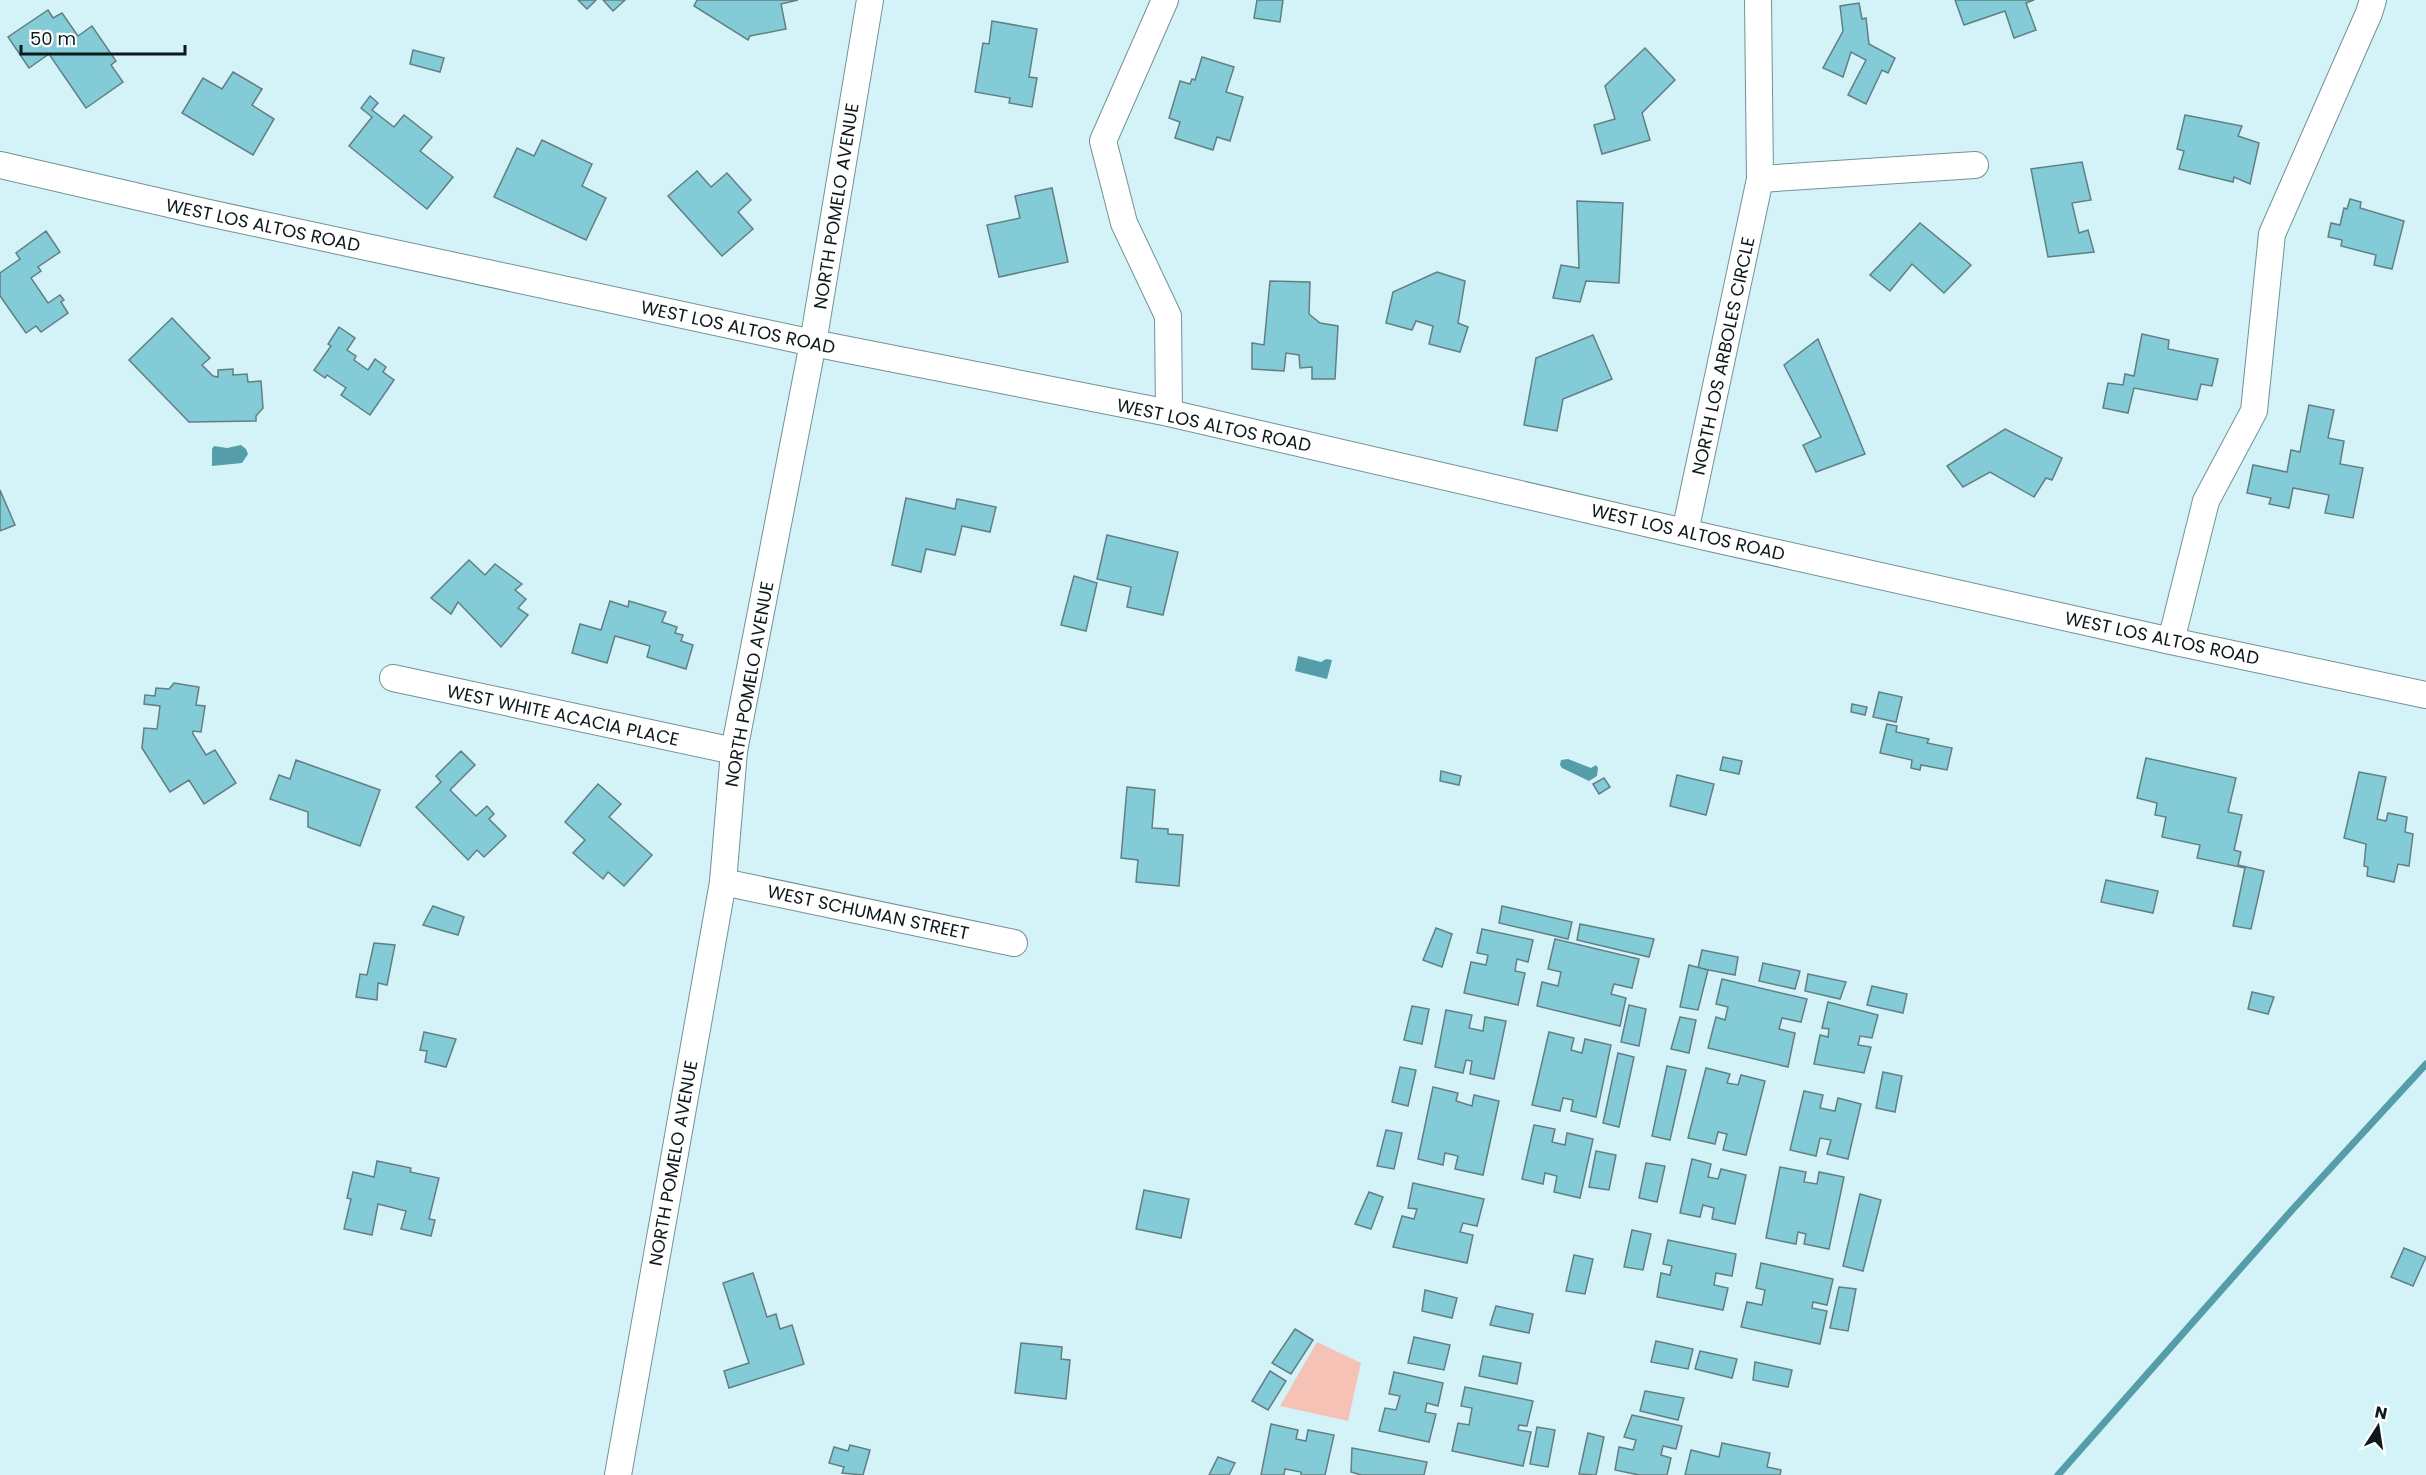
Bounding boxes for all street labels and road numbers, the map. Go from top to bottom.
street label: NORTH POMELO AVENUE [807,101,865,311]
street label: WEST LOS ALTOS ROAD [163,192,363,258]
street label: NORTH LOS ARBOLES CIRCLE [1686,235,1760,477]
street label: WEST LOS ALTOS ROAD [638,294,838,360]
street label: WEST LOS ALTOS ROAD [1114,392,1314,458]
street label: WEST LOS ALTOS ROAD [1589,498,1787,566]
street label: NORTH POMELO AVENUE [719,579,779,789]
street label: WEST LOS ALTOS ROAD [2062,605,2262,671]
street label: WEST WHITE ACACIA PLACE [444,678,682,752]
street label: WEST SCHUMAN STREET [765,878,971,946]
street label: NORTH POMELO AVENUE [643,1058,703,1268]

